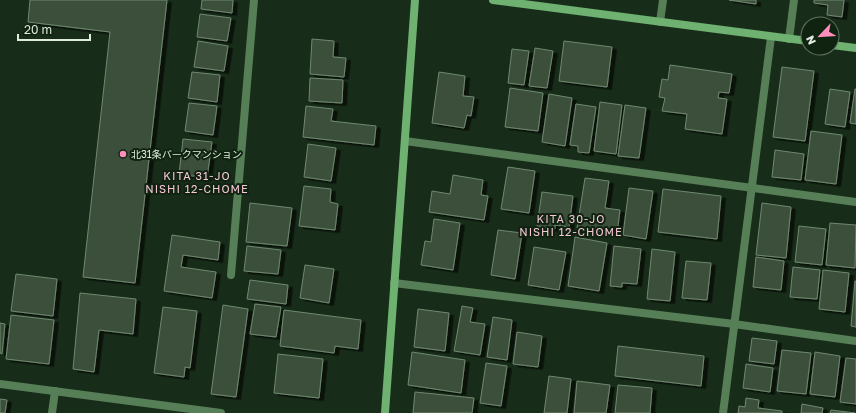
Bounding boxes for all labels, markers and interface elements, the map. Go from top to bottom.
scale bar [18,16,90,42]
north arrow [800,16,840,56]
text: 20 m [24,22,52,37]
text: N [803,34,818,47]
place label: 北31条パークマンション [131,148,242,160]
marker: 北31条パークマンション [118,149,128,159]
district label: KITA 31-JO NISHI 12-CHOME [145,169,249,195]
district label: KITA 30-JO NISHI 12-CHOME [519,212,623,238]

